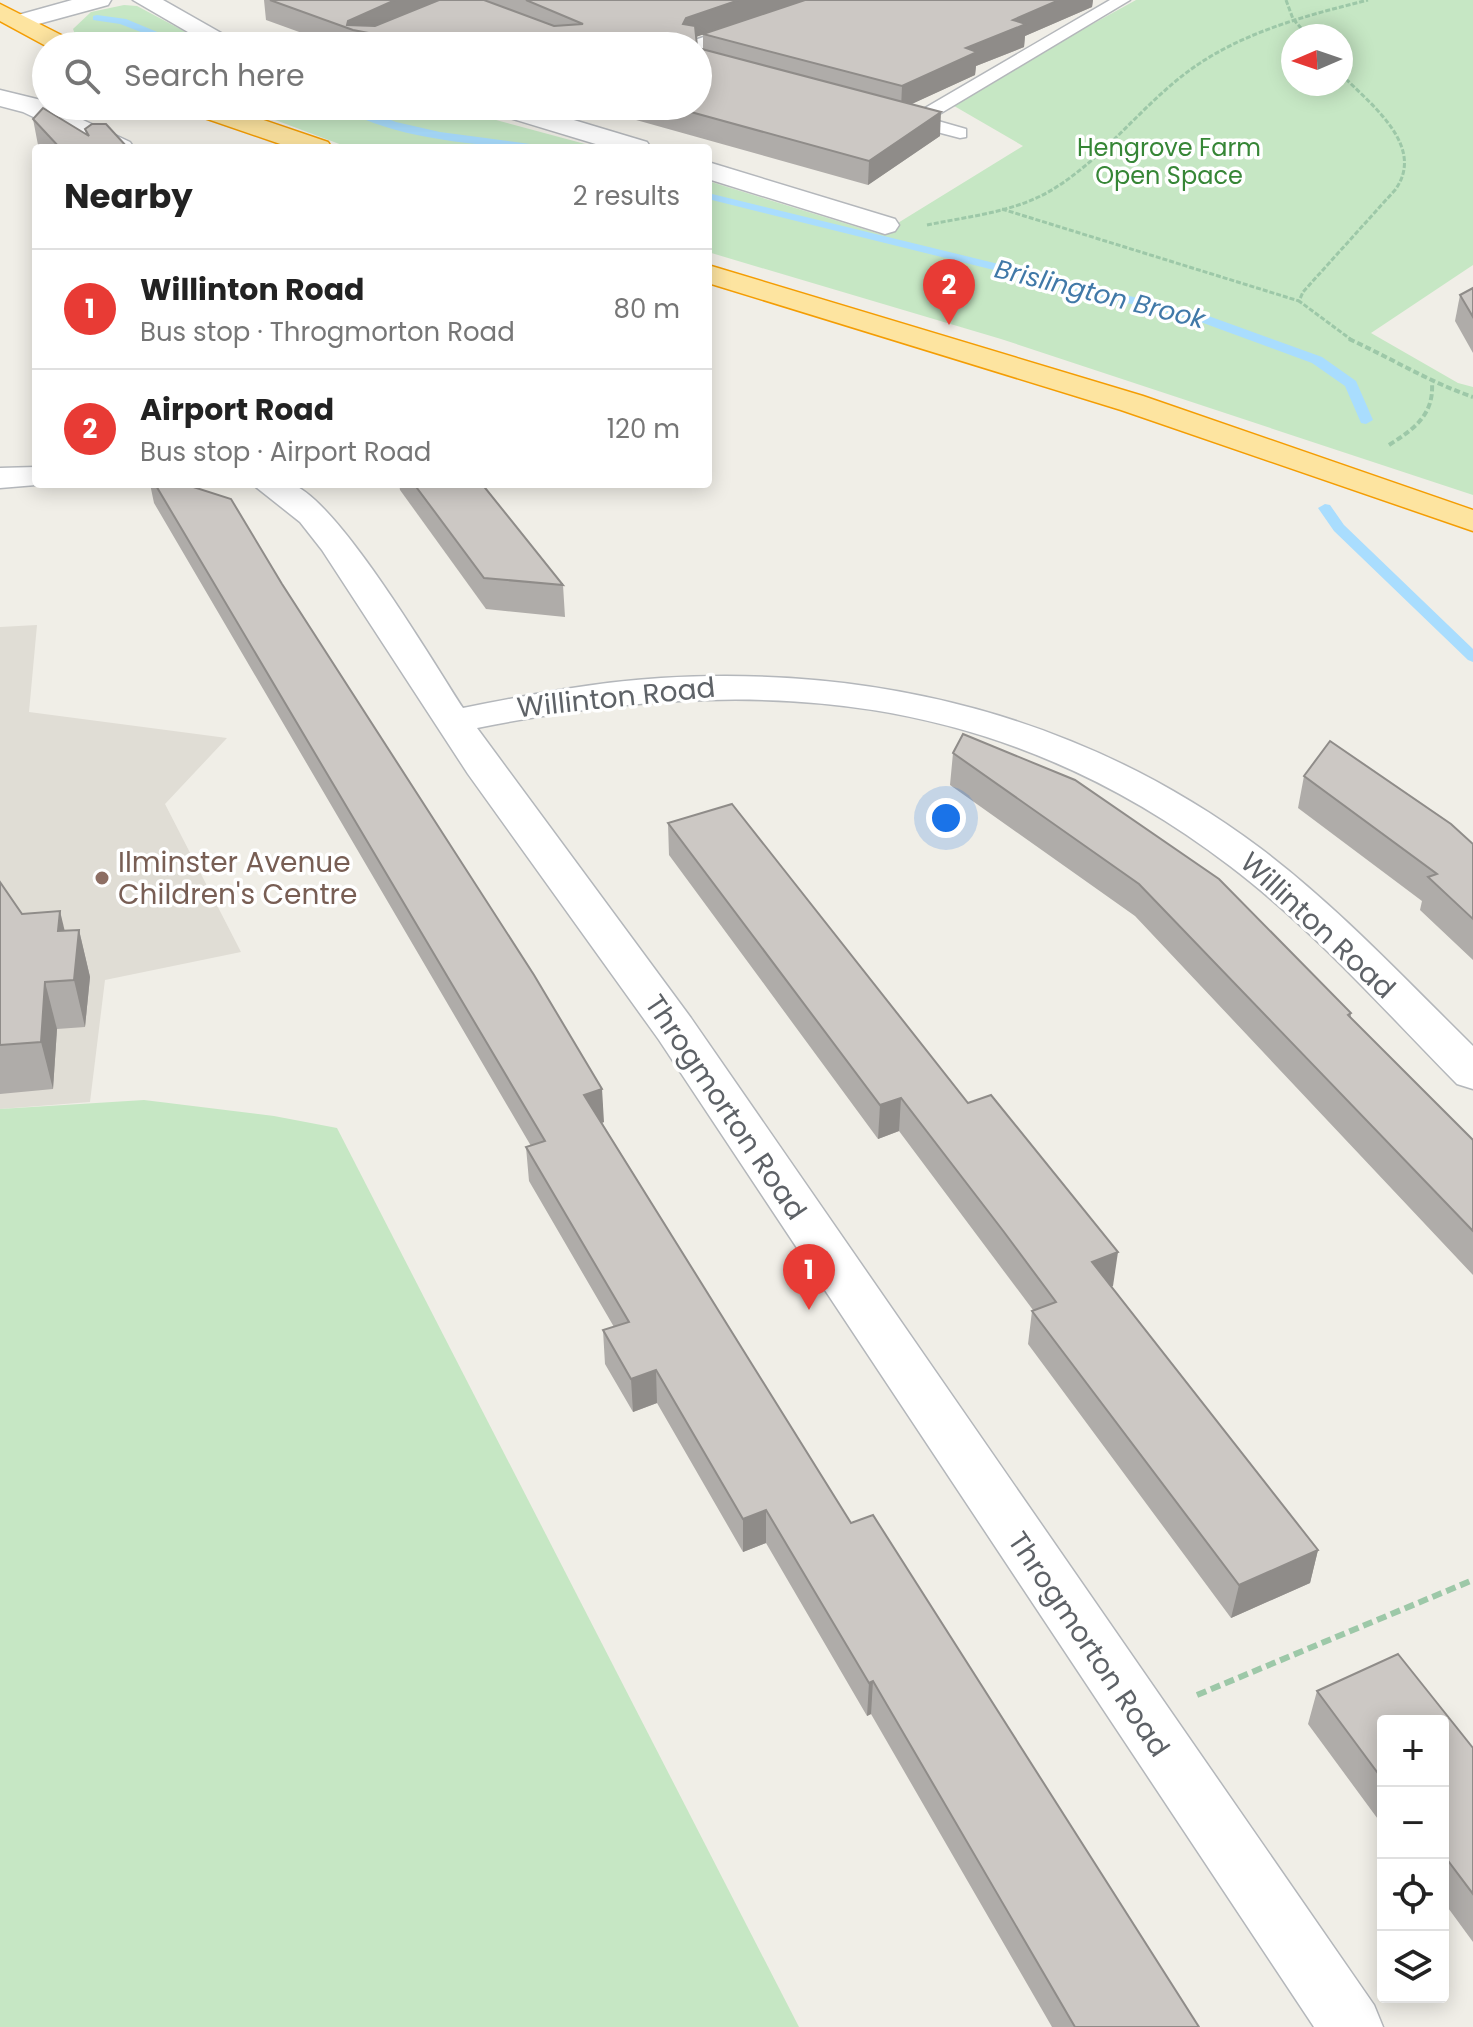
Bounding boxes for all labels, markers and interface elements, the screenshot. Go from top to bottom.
north arrow [1281,24,1353,96]
search box [32,32,712,120]
icon: search [60,54,104,98]
text: Search here [124,54,305,97]
park label: Hengrove Farm Open Space [1077,131,1261,192]
text: Nearby [64,172,193,220]
text: 2 results [573,178,680,214]
water label: Brislington Brook [991,250,1210,338]
pin: 2 [923,259,975,325]
text: Willinton Road [140,268,364,311]
text: 1 [85,291,95,327]
text: 80 m [614,291,680,327]
text: Bus stop · Throgmorton Road [140,314,515,350]
text: Airport Road [140,388,334,431]
text: 2 [83,411,97,447]
text: 120 m [607,411,680,447]
text: Bus stop · Airport Road [140,434,431,470]
street label: Willinton Road [515,668,717,727]
your location [926,798,966,838]
place label: Ilminster Avenue Children's Centre [118,843,357,914]
street label: Willinton Road [1232,843,1404,1008]
marker: Ilminster Avenue Children's Centre [93,869,111,887]
street label: Throgmorton Road [636,987,816,1228]
pin: 1 [783,1244,835,1310]
street label: Throgmorton Road [999,1524,1179,1765]
map controls [1377,1715,1449,2003]
button: + [1377,1715,1449,1787]
button: − [1377,1787,1449,1859]
button: locate [1377,1859,1449,1931]
button: layers [1377,1931,1449,2003]

